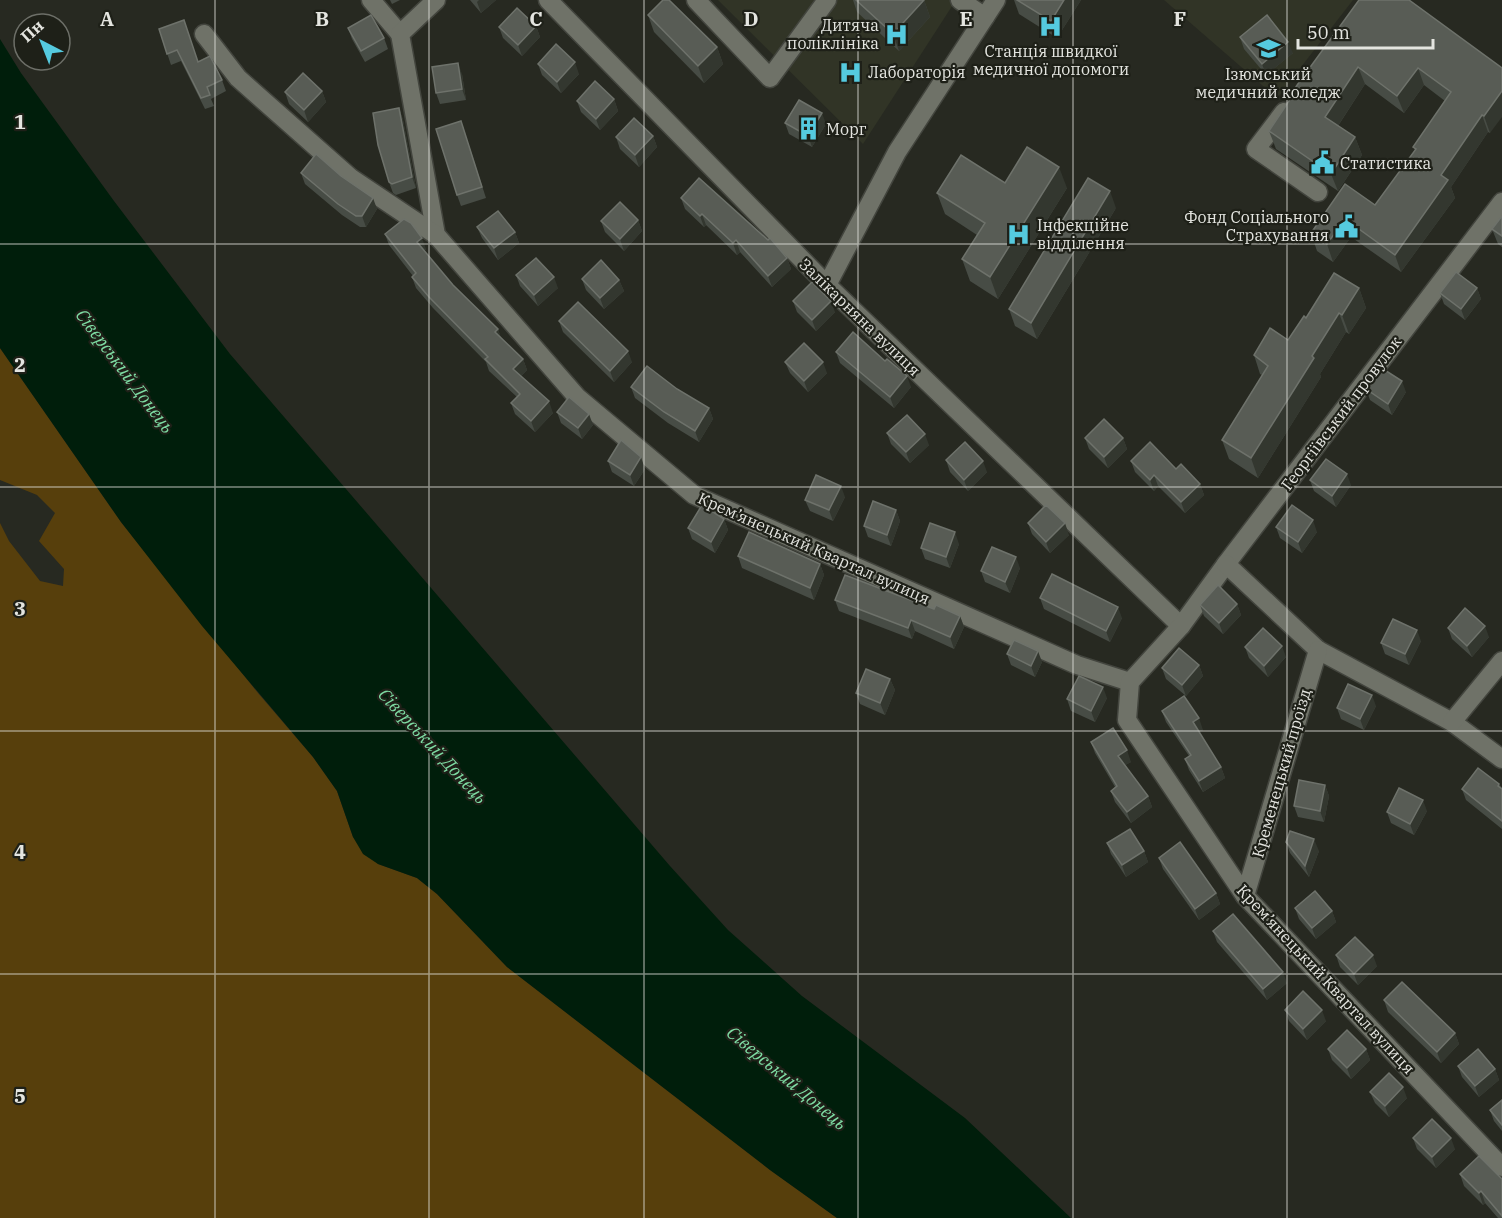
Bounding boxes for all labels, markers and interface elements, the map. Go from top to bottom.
text: A [100,5,114,32]
text: B [315,5,329,32]
text: C [529,5,543,32]
text: D [743,5,759,32]
text: E [959,5,973,32]
text: F [1174,5,1186,32]
north arrow [12,12,72,72]
scale bar [1298,12,1433,50]
hospital icon: Станція швидкої медичної допомоги [1038,13,1064,39]
text: Пн [16,15,48,46]
place label: Дитяча поліклініка [787,15,879,53]
hospital icon: Дитяча поліклініка [884,21,910,47]
text: 50 m [1307,21,1350,44]
school or university icon: Ізюмський медичний коледж [1255,36,1281,62]
place label: Станція швидкої медичної допомоги [973,41,1129,79]
hospital icon: Лабораторія [837,59,863,85]
place label: Лабораторія [868,62,966,82]
place label: Ізюмський медичний коледж [1195,64,1341,102]
text: 1 [14,108,26,135]
building icon: Морг [795,116,821,142]
place label: Морг [826,119,867,139]
public building icon: Статистика [1309,150,1335,176]
place label: Статистика [1340,153,1432,173]
place label: Фонд Соцiального Страхування [1184,207,1329,245]
public building icon: Фонд Соцiального Страхування [1334,213,1360,239]
place label: Інфекційне відділення [1037,215,1129,253]
hospital icon: Інфекційне відділення [1006,221,1032,247]
street label: Залікарняна вулиця [795,254,925,380]
water label: Сіверський Донець [71,304,179,438]
street label: Георгіївський провулок [1277,331,1406,494]
text: 2 [14,351,26,378]
street label: Крем’янецький Квартал вулиця [695,488,933,608]
text: 3 [14,595,26,622]
water label: Сіверський Донець [373,683,493,809]
street label: Кременецький проїзд [1247,686,1315,860]
text: 4 [14,838,26,865]
street label: Крем’янецький Квартал вулиця [1233,880,1419,1078]
water label: Сіверський Донець [722,1021,852,1135]
text: 5 [14,1082,26,1109]

